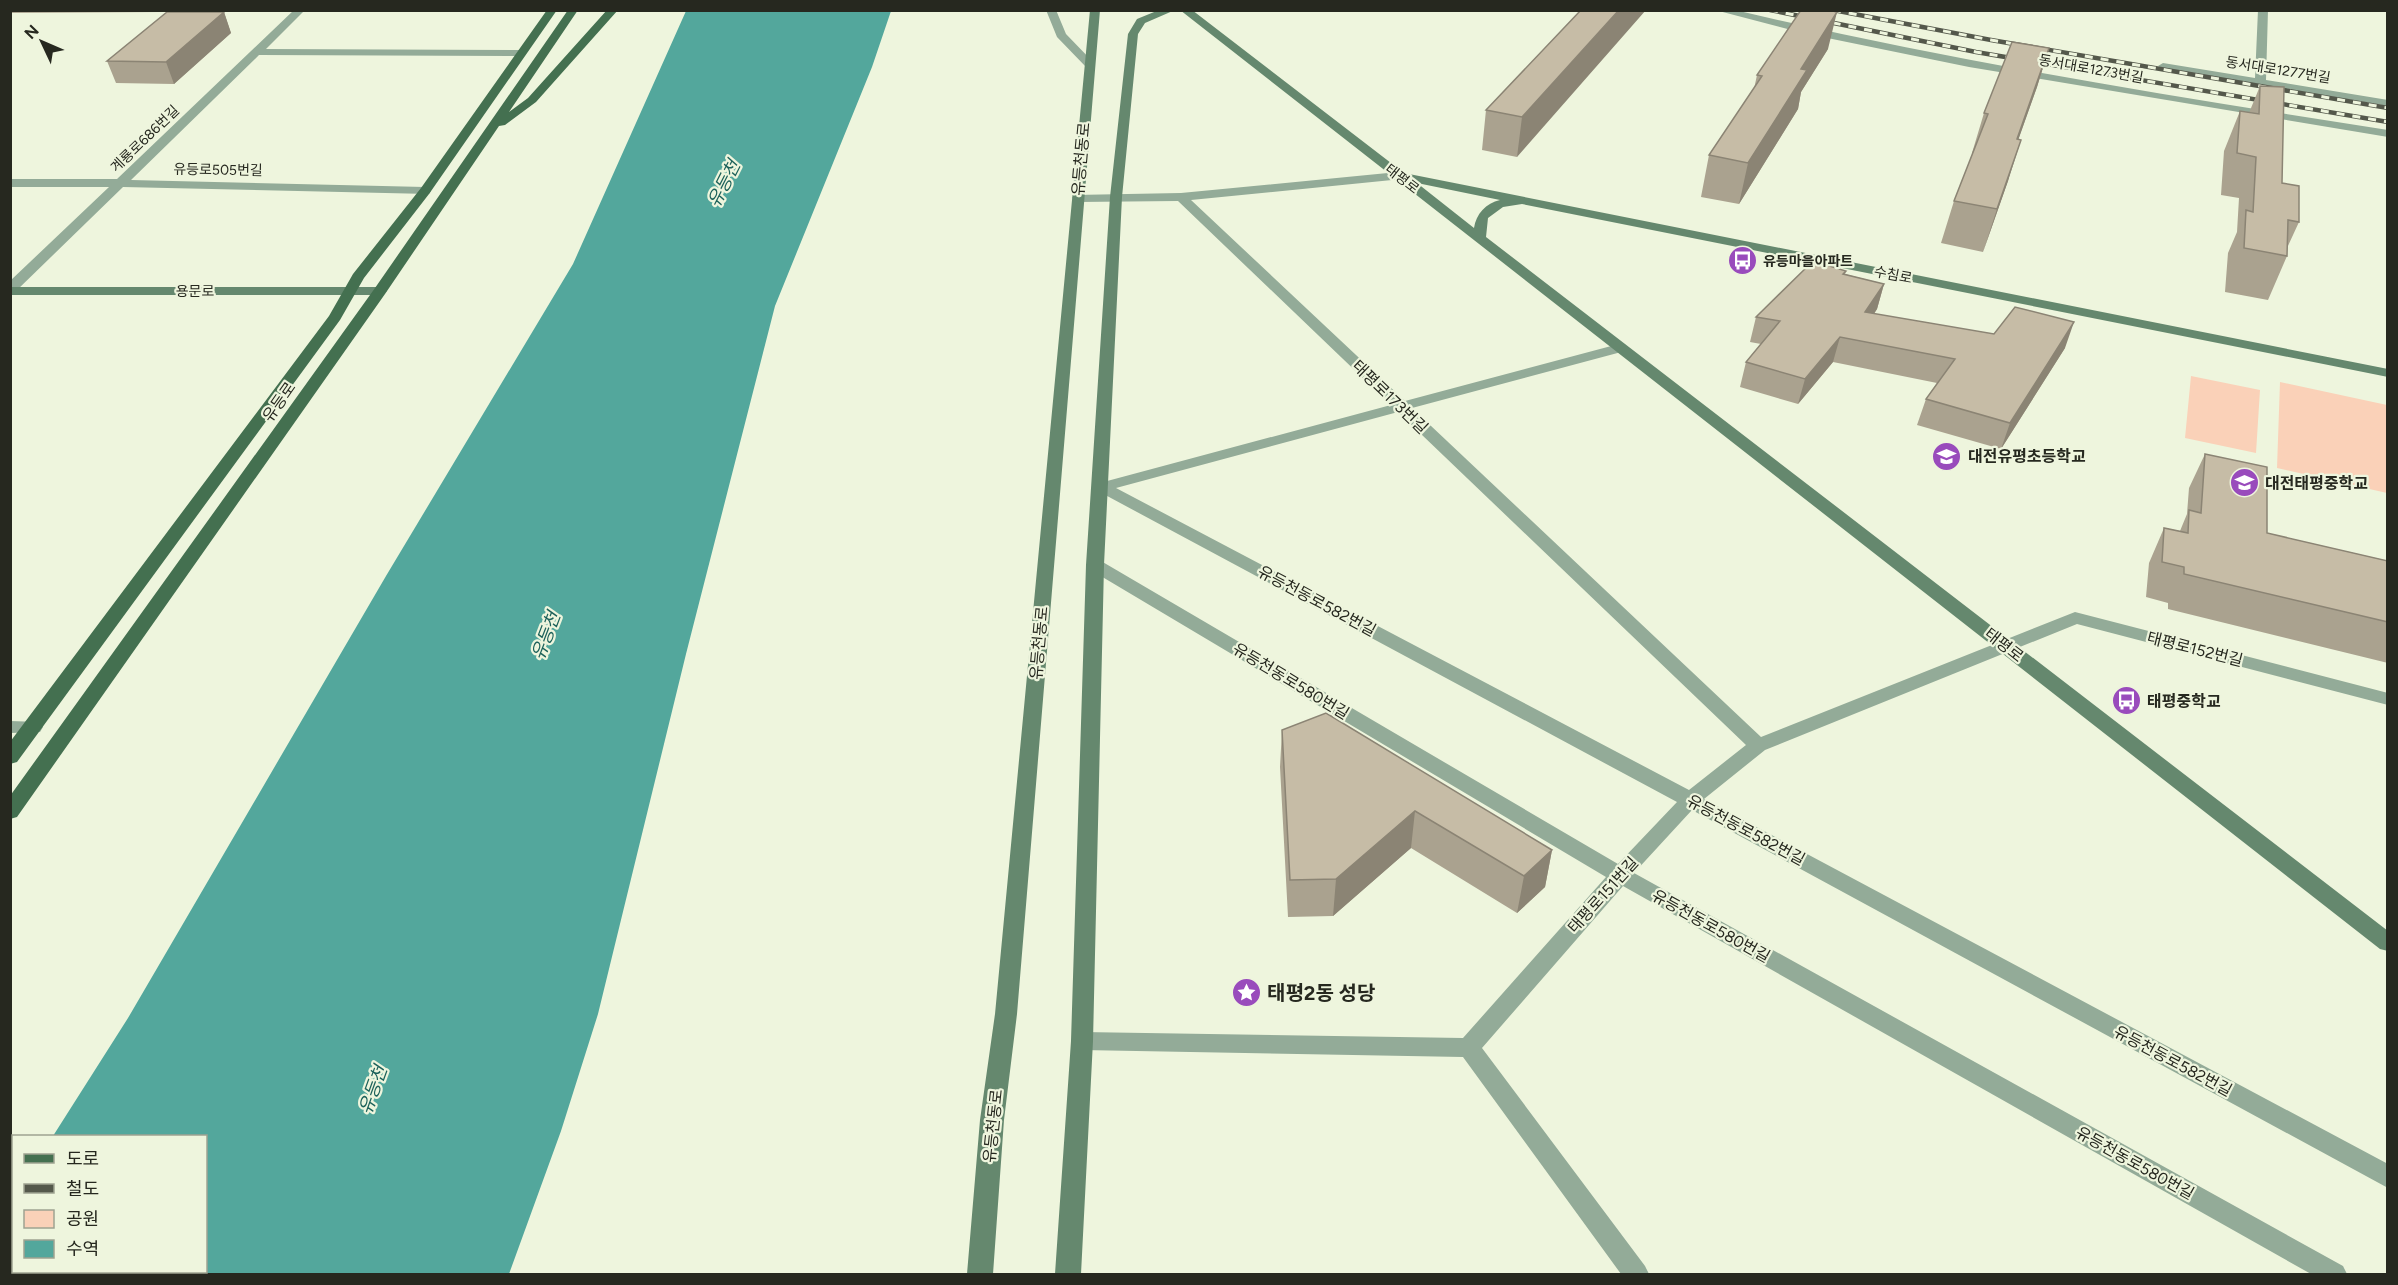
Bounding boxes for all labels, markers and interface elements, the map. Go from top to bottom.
north arrow [12,12,72,72]
text: N [20,21,43,43]
street label: 동서대로1273번길 [2037,51,2145,87]
street label: 동서대로1277번길 [2224,53,2332,87]
street label: 계룡로686번길 [107,102,183,176]
street label: 유등천동로 [1068,121,1094,196]
water label: 유등천 [703,155,746,211]
street label: 태평로 [1382,160,1423,198]
street label: 유등로505번길 [173,161,263,179]
bus stop icon: 유등마을아파트 [1726,245,1758,277]
place label: 유등마을아파트 [1763,253,1853,270]
street label: 수침로 [1872,263,1914,287]
street label: 용문로 [176,283,214,300]
street label: 태평로173번길 [1348,356,1432,438]
street label: 유등로 [259,378,300,426]
school or university icon: 대전유평초등학교 [1931,440,1963,472]
place label: 대전유평초등학교 [1968,447,2086,466]
school or university icon: 대전태평중학교 [2228,467,2260,499]
place label: 대전태평중학교 [2265,474,2368,493]
street label: 유등천동로582번길 [1255,562,1379,640]
street label: 유등천동로 [1026,605,1052,680]
water label: 유등천 [527,607,566,663]
street label: 태평로 [1981,624,2027,666]
street label: 태평로152번길 [2145,628,2245,670]
street label: 유등천동로580번길 [1229,639,1353,723]
bus stop icon: 태평중학교 [2110,685,2142,717]
place label: 태평중학교 [2147,692,2221,711]
street label: 유등천동로582번길 [1684,791,1808,869]
street label: 태평로151번길 [1564,853,1642,937]
street label: 유등천동로580번길 [1649,886,1773,966]
place icon: 태평2동 성당 [1230,977,1262,1009]
place label: 태평2동 성당 [1267,981,1375,1005]
street label: 유등천동로582번길 [2111,1022,2235,1100]
water label: 유등천 [354,1061,393,1117]
street label: 유등천동로 [980,1088,1006,1164]
street label: 유등천동로580번길 [2073,1123,2197,1203]
legend [12,1135,207,1273]
text: 도로 [66,1148,99,1170]
text: 철도 [66,1178,99,1200]
text: 공원 [66,1208,99,1230]
text: 수역 [66,1238,99,1260]

